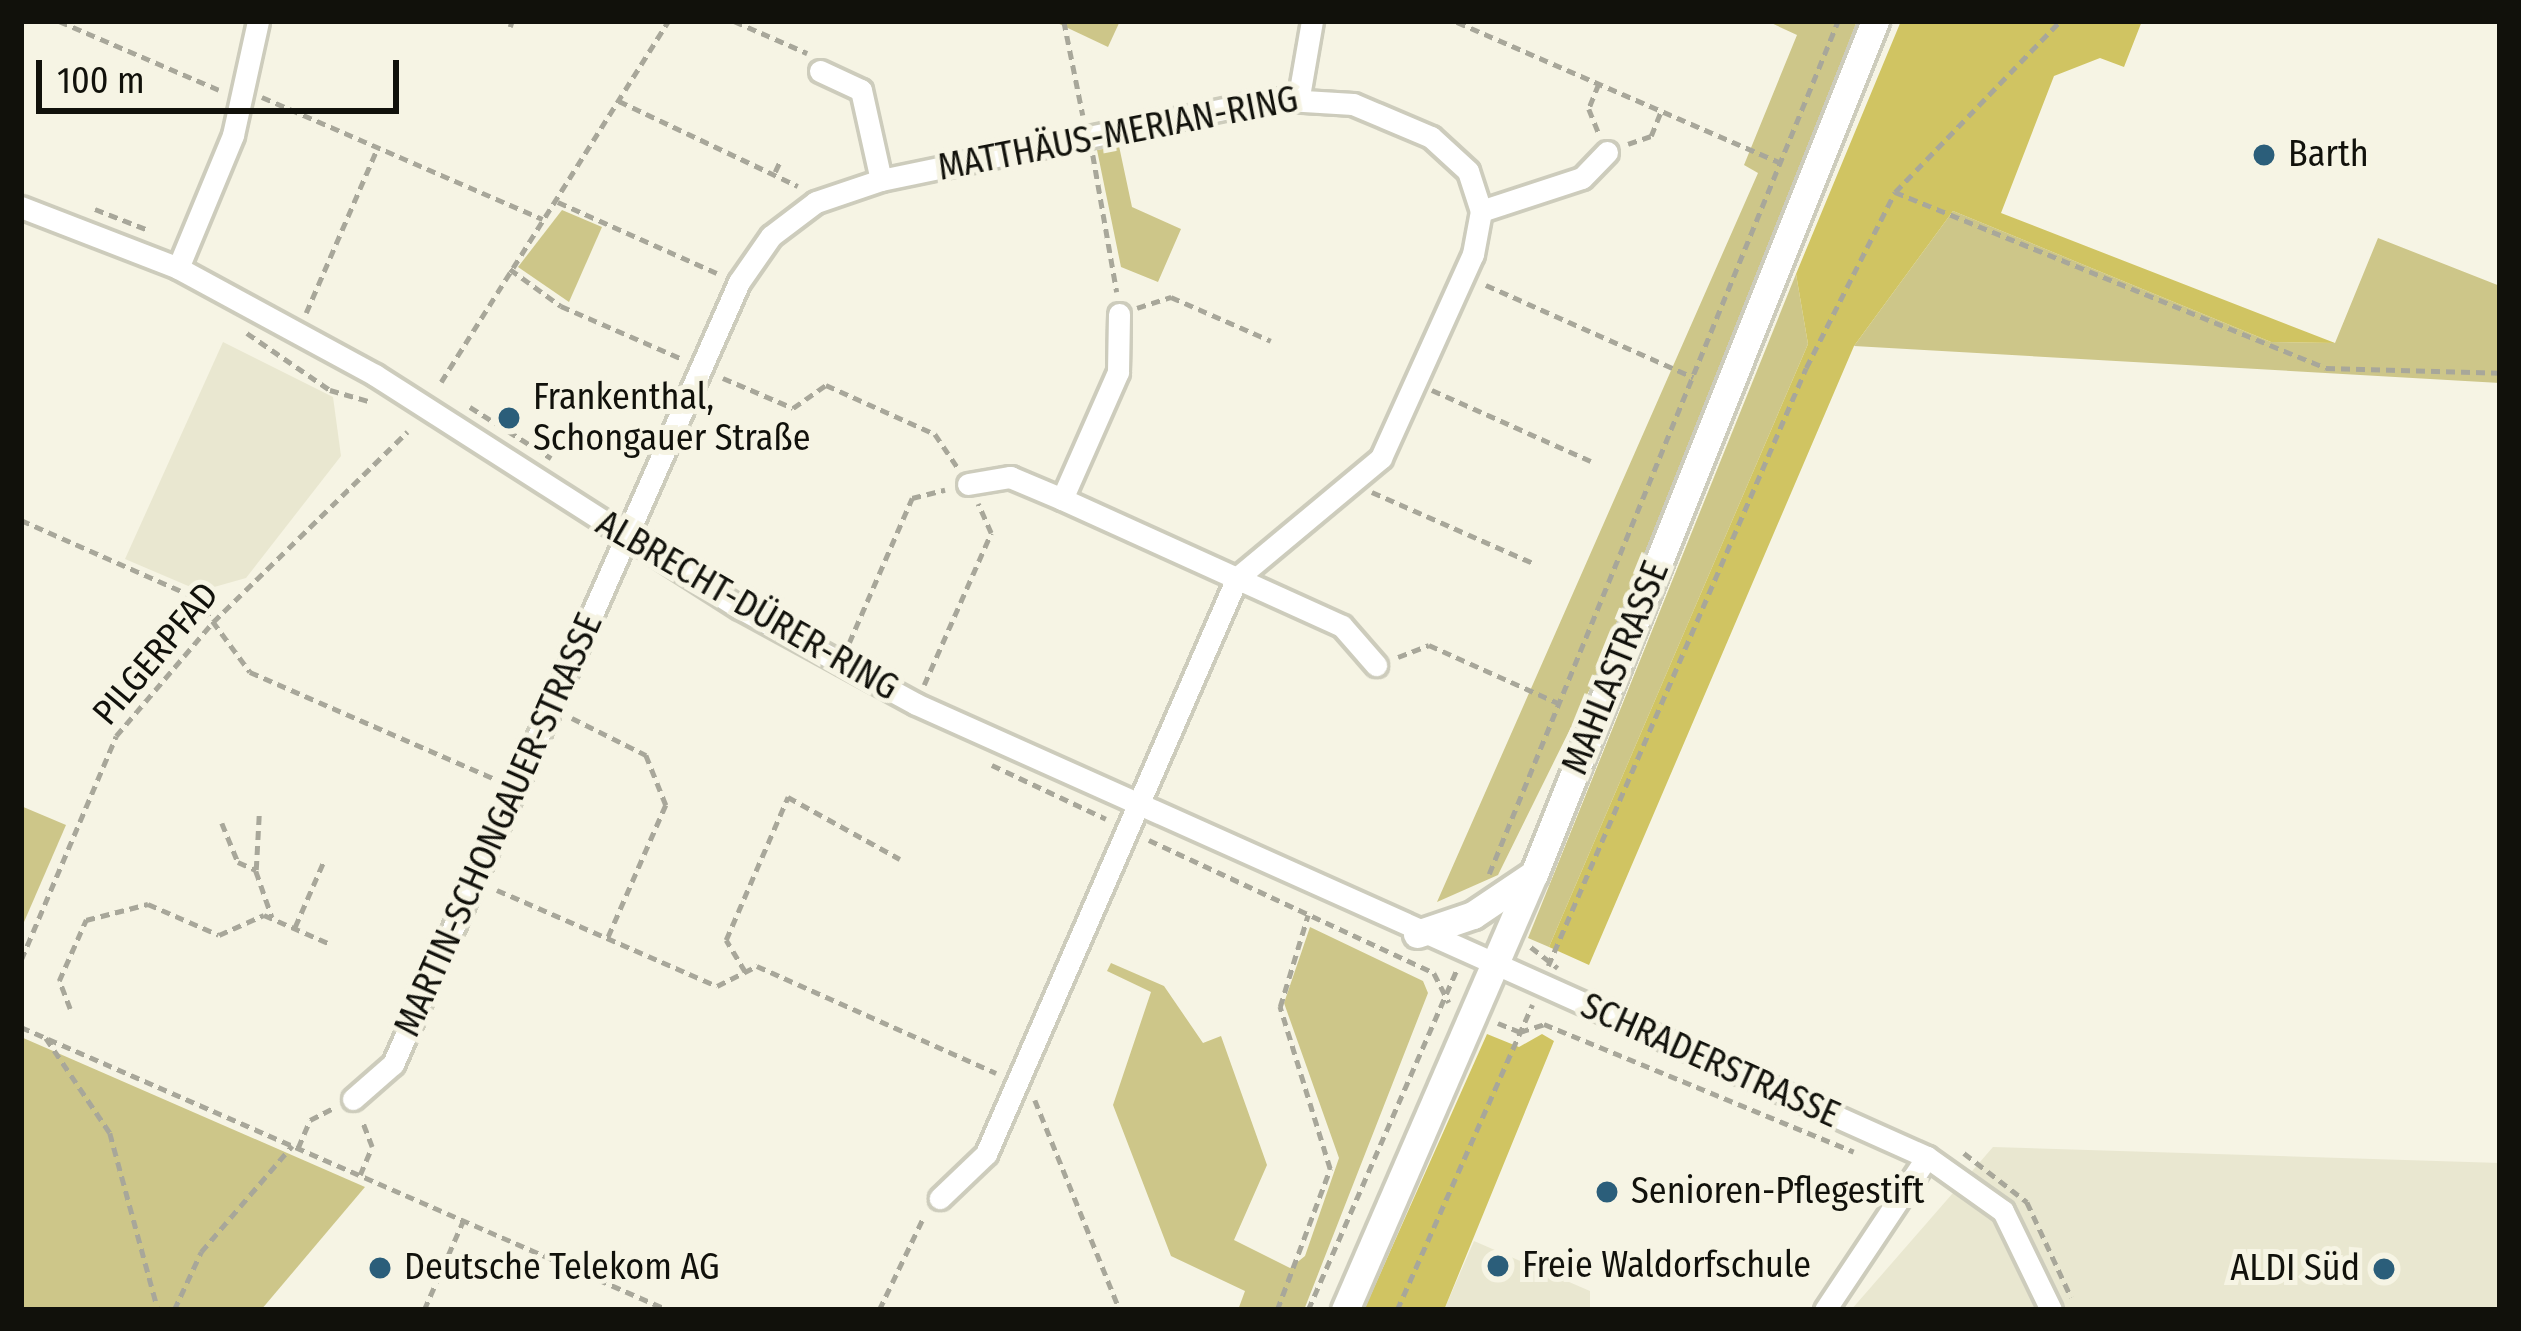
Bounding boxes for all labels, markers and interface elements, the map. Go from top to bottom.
scale bar [42,36,405,110]
text: 100 m [57,59,145,103]
street label: MATTHÄUS-MERIAN-RING [934,78,1302,190]
place label: Barth [2288,133,2369,177]
marker: Barth [2251,142,2277,168]
place label: Frankenthal, Schongauer Straße [533,375,810,460]
marker: Frankenthal, Schongauer Straße [496,405,522,431]
street label: ALBRECHT-DÜRER-RING [589,502,905,710]
street label: MAHLASTRASSE [1554,555,1678,781]
street label: PILGERPFAD [84,574,228,734]
street label: MARTIN-SCHONGAUER-STRASSE [386,607,612,1043]
street label: SCHRADERSTRASSE [1574,985,1846,1137]
place label: Senioren-Pflegestift [1631,1170,1924,1214]
marker: Senioren-Pflegestift [1594,1179,1620,1205]
place label: Freie Waldorfschule [1522,1244,1811,1288]
place label: Deutsche Telekom AG [404,1246,720,1290]
place label: ALDI Süd [2230,1247,2360,1291]
marker: Freie Waldorfschule [1485,1253,1511,1279]
marker: Deutsche Telekom AG [367,1255,393,1281]
marker: ALDI Süd [2371,1256,2397,1282]

